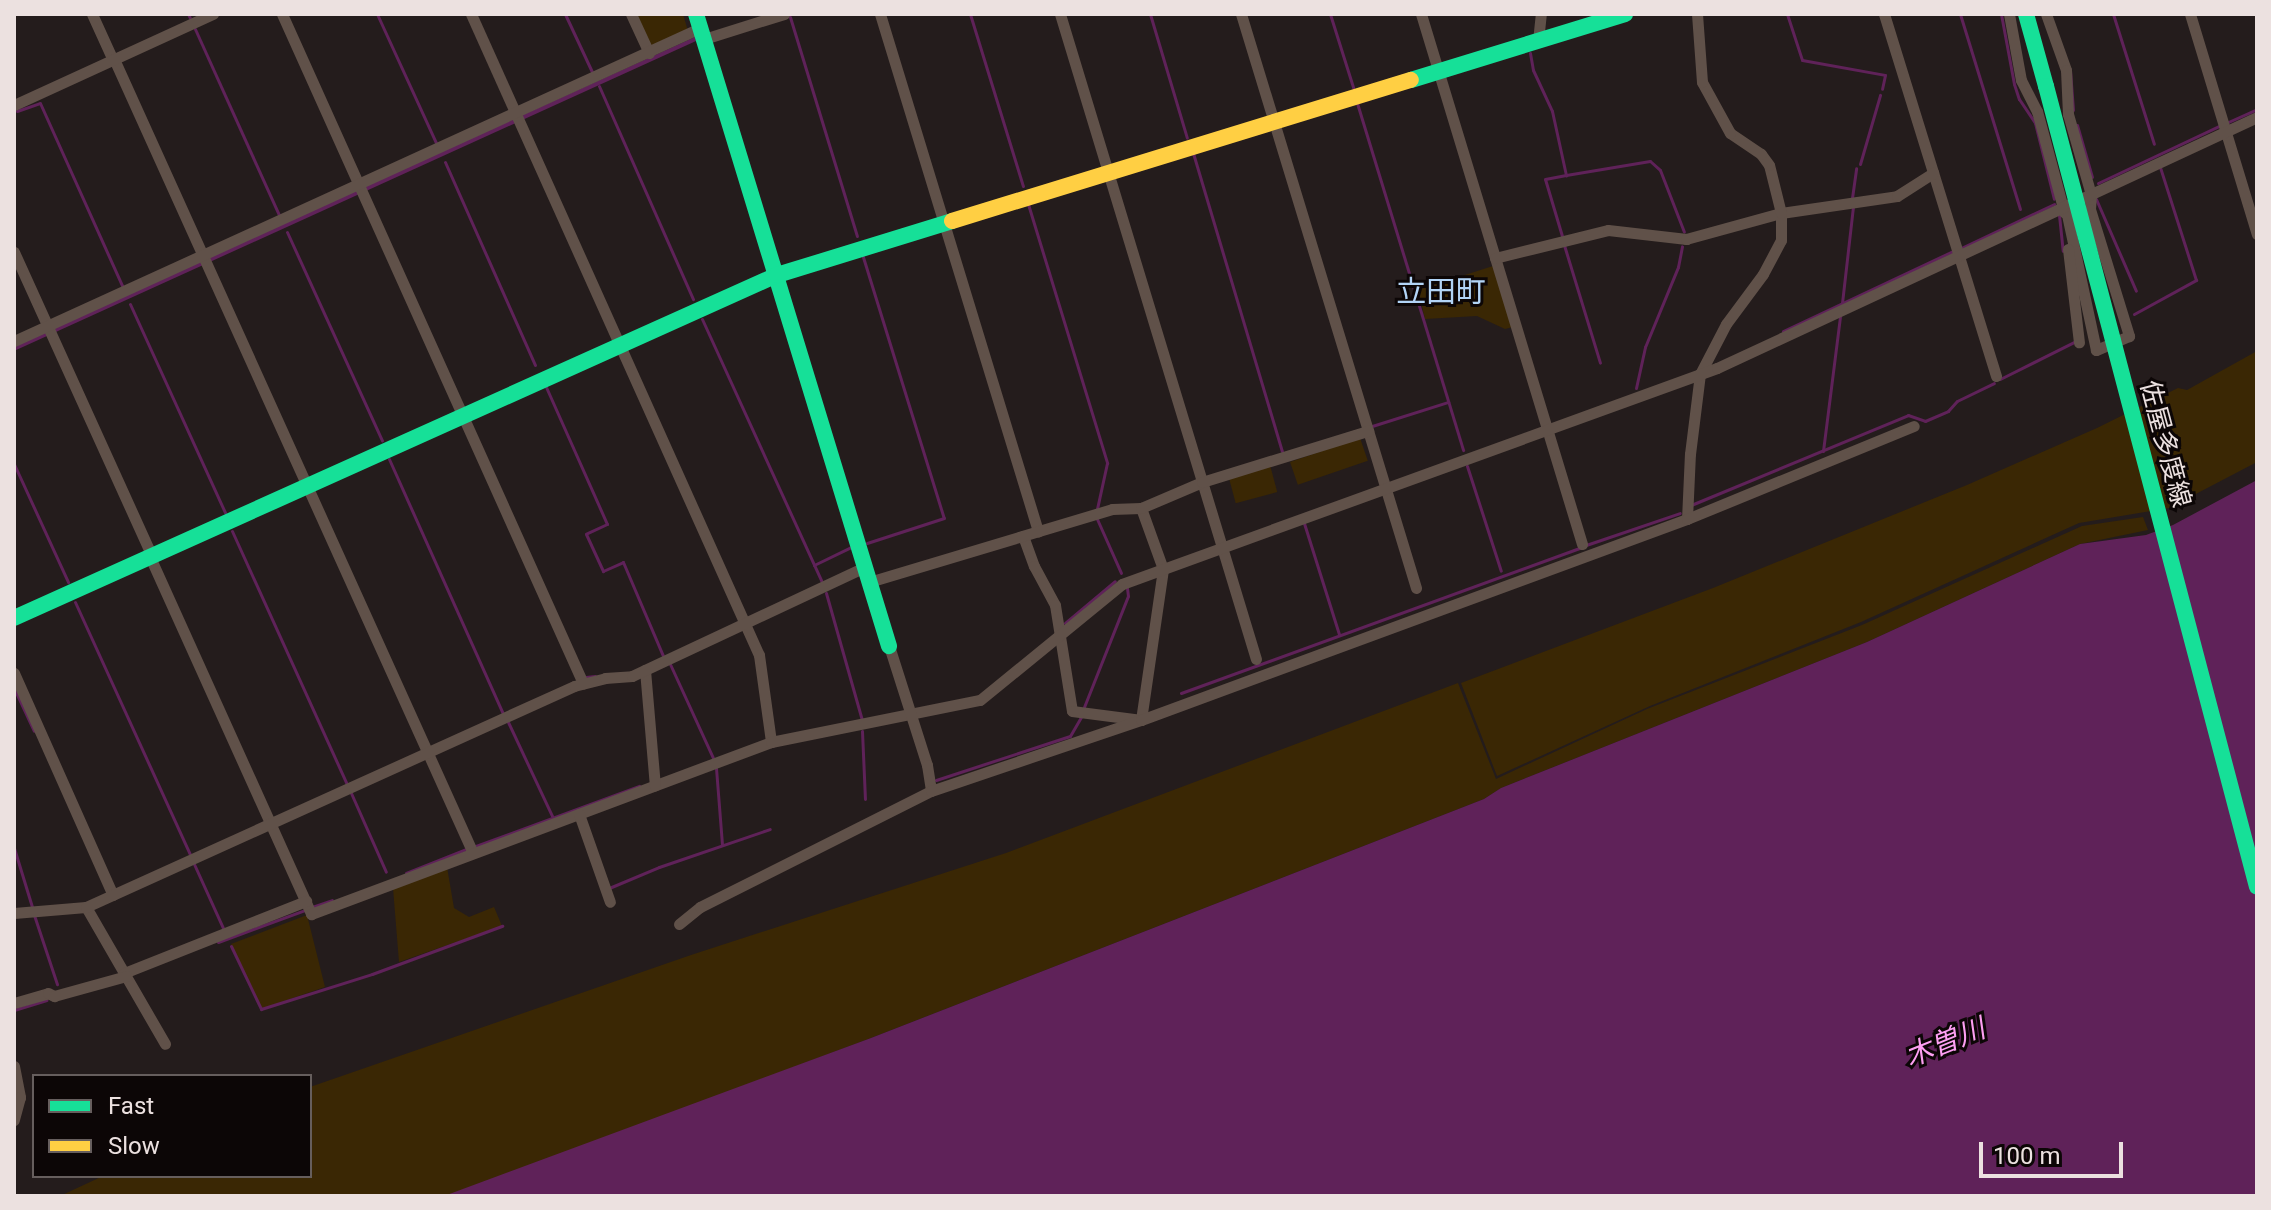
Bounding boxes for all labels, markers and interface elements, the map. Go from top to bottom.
district label: 立田町 [1396,274,1486,310]
street label: 佐屋多度線 [2133,377,2197,511]
water label: 木曽川 [1900,1012,1990,1074]
legend [32,1074,312,1178]
text: Fast [108,1092,154,1120]
scale bar [1983,1126,2127,1176]
text: Slow [108,1132,160,1160]
text: 100 m [1993,1142,2060,1170]

